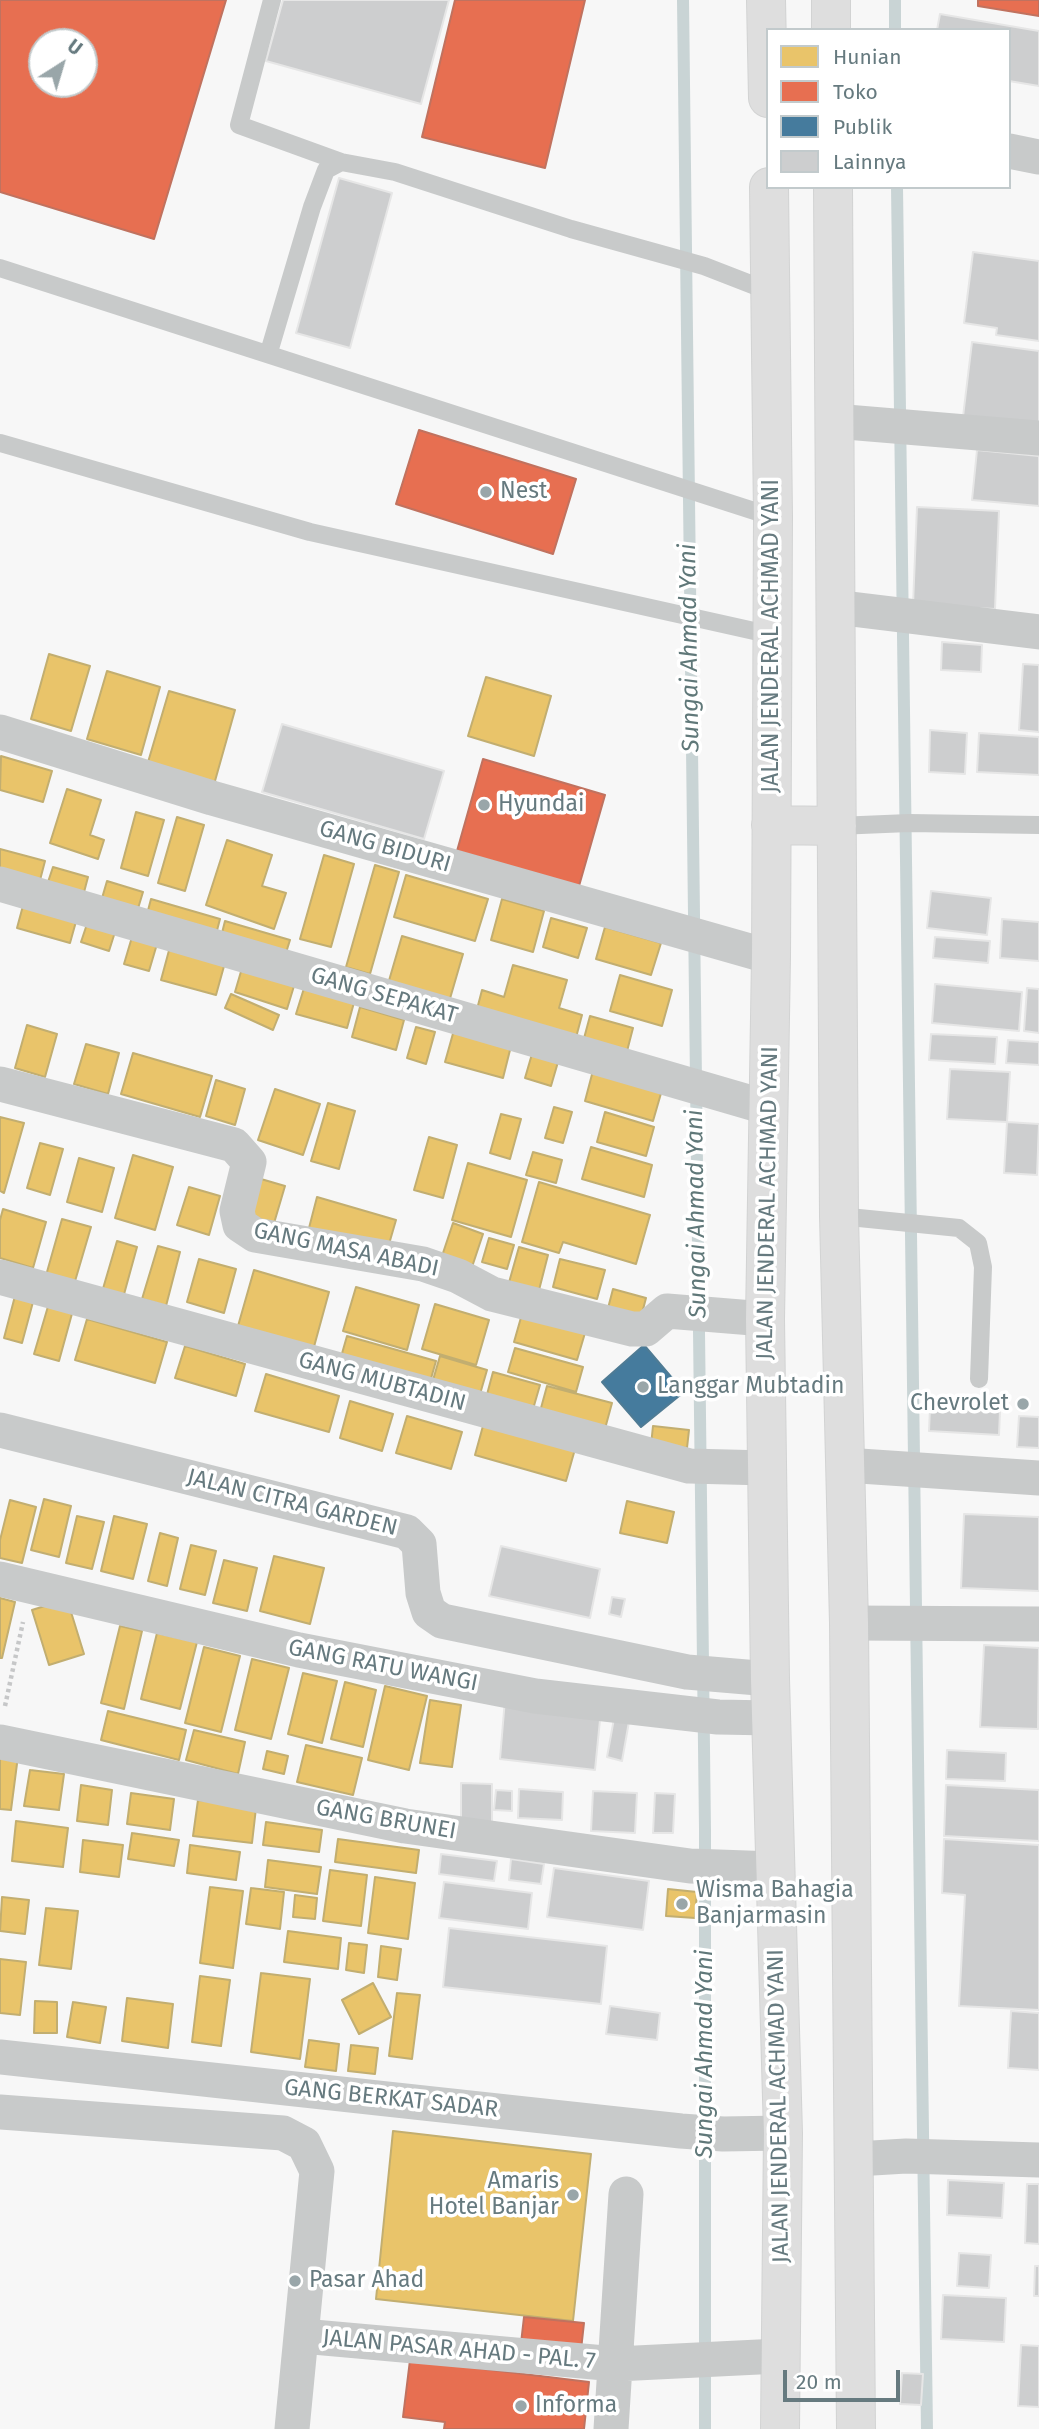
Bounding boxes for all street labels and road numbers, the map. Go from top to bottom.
street label: JALAN JENDERAL ACHMAD YANI [758,479,786,793]
street label: GANG BIDURI [316,815,454,879]
street label: GANG SEPAKAT [307,962,461,1030]
street label: JALAN JENDERAL ACHMAD YANI [751,1046,785,1360]
street label: GANG MASA ABADI [251,1217,441,1283]
street label: GANG MUBTADIN [295,1346,469,1418]
street label: JALAN CITRA GARDEN [184,1464,400,1542]
street label: GANG RATU WANGI [286,1634,480,1698]
street label: GANG BRUNEI [314,1794,458,1846]
street label: JALAN JENDERAL ACHMAD YANI [762,1949,796,2263]
street label: GANG BERKAT SADAR [283,2074,499,2124]
street label: JALAN PASAR AHAD - PAL. 7 [321,2324,597,2376]

